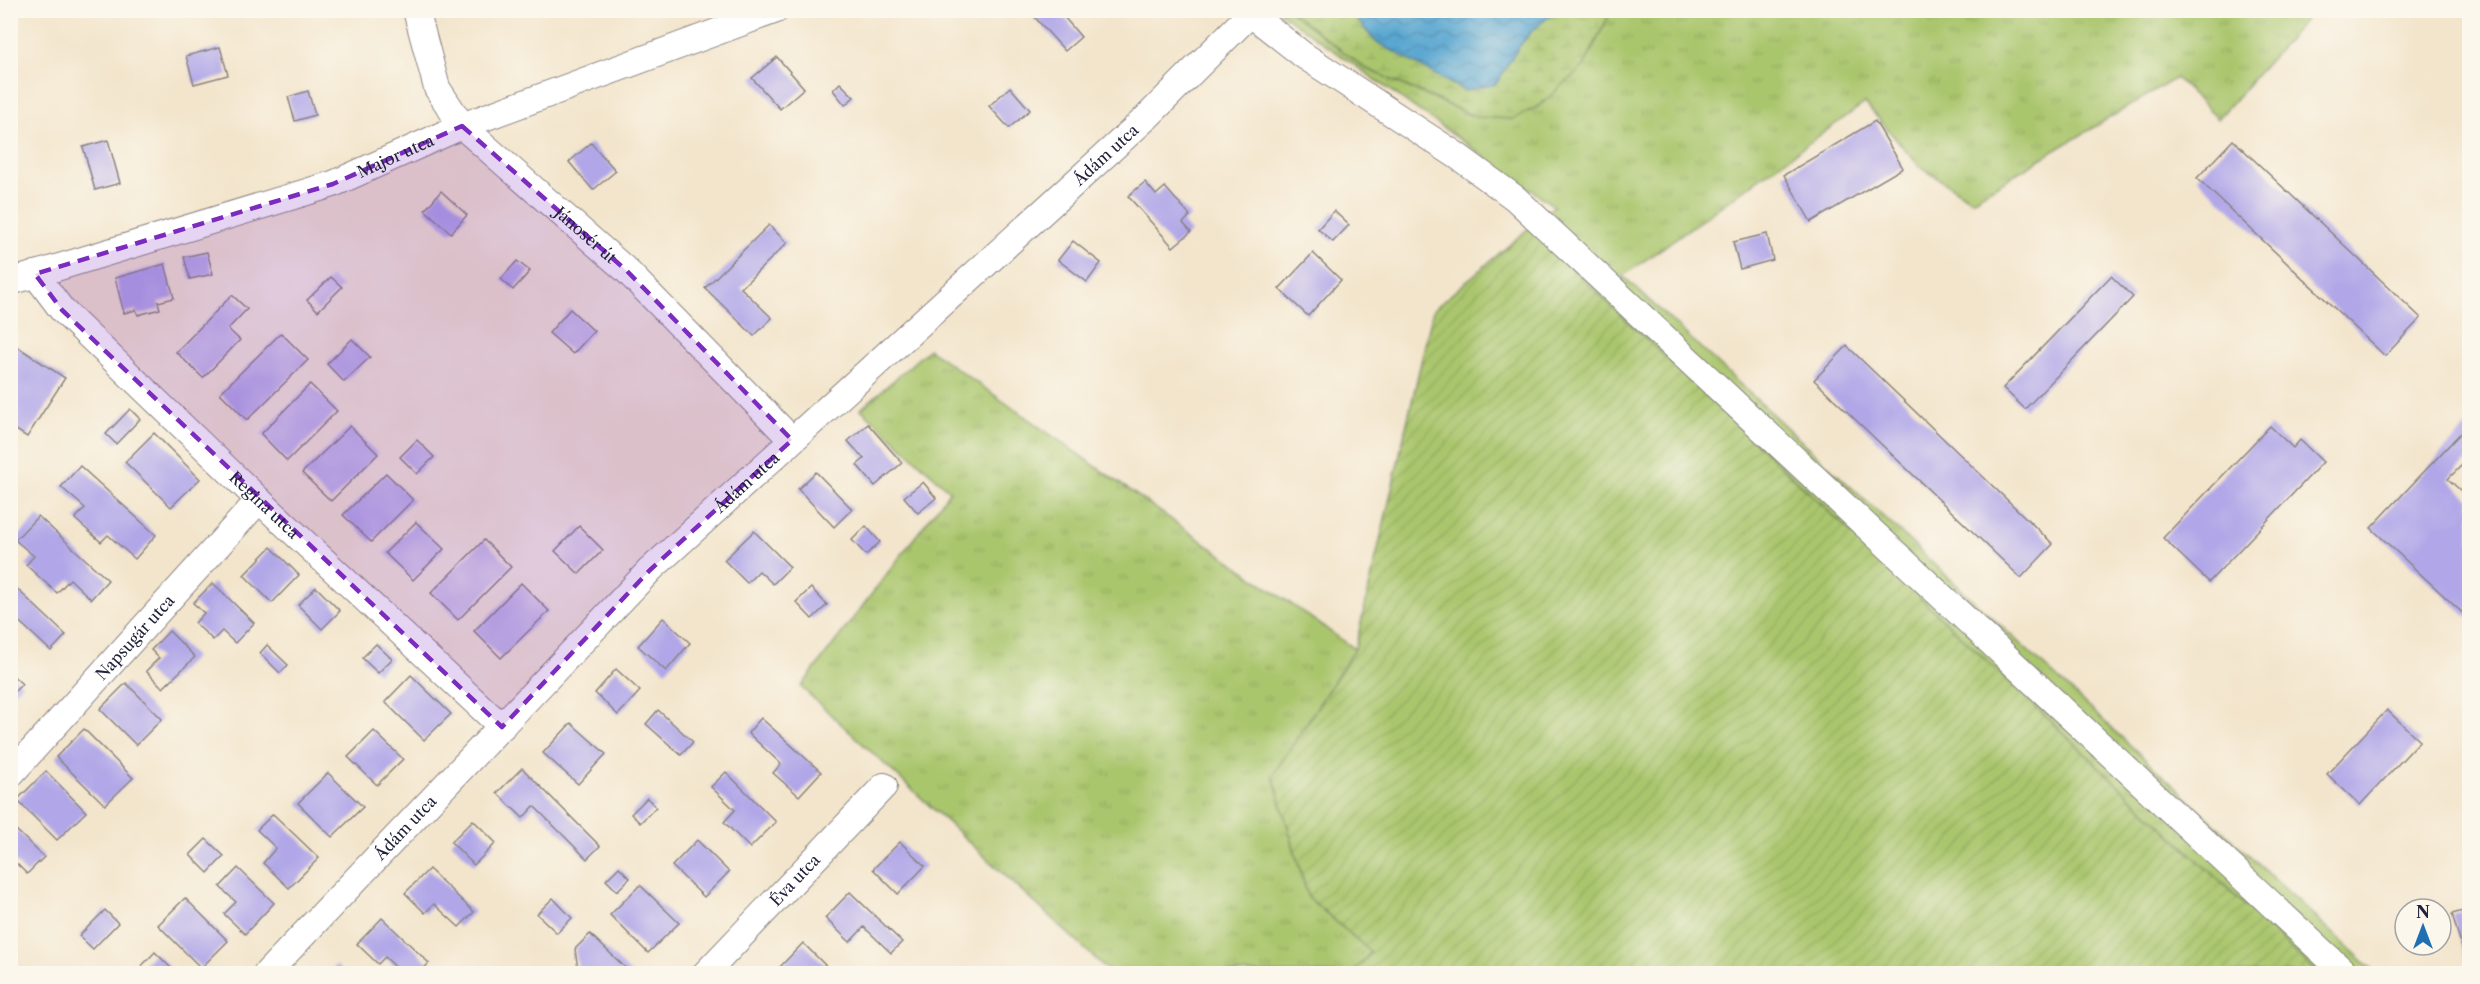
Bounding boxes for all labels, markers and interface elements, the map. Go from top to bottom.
street label: Ádám utca [1068,119,1143,190]
street label: Major utca [354,130,437,182]
street label: Jánosér út [548,200,621,267]
street label: Ádám utca [709,447,784,517]
street label: Regina utca [225,467,304,543]
street label: Napsugár utca [91,590,179,684]
street label: Ádám utca [369,791,441,865]
street label: Éva utca [765,849,824,910]
north arrow [2393,897,2453,957]
text: N [2416,902,2430,922]

